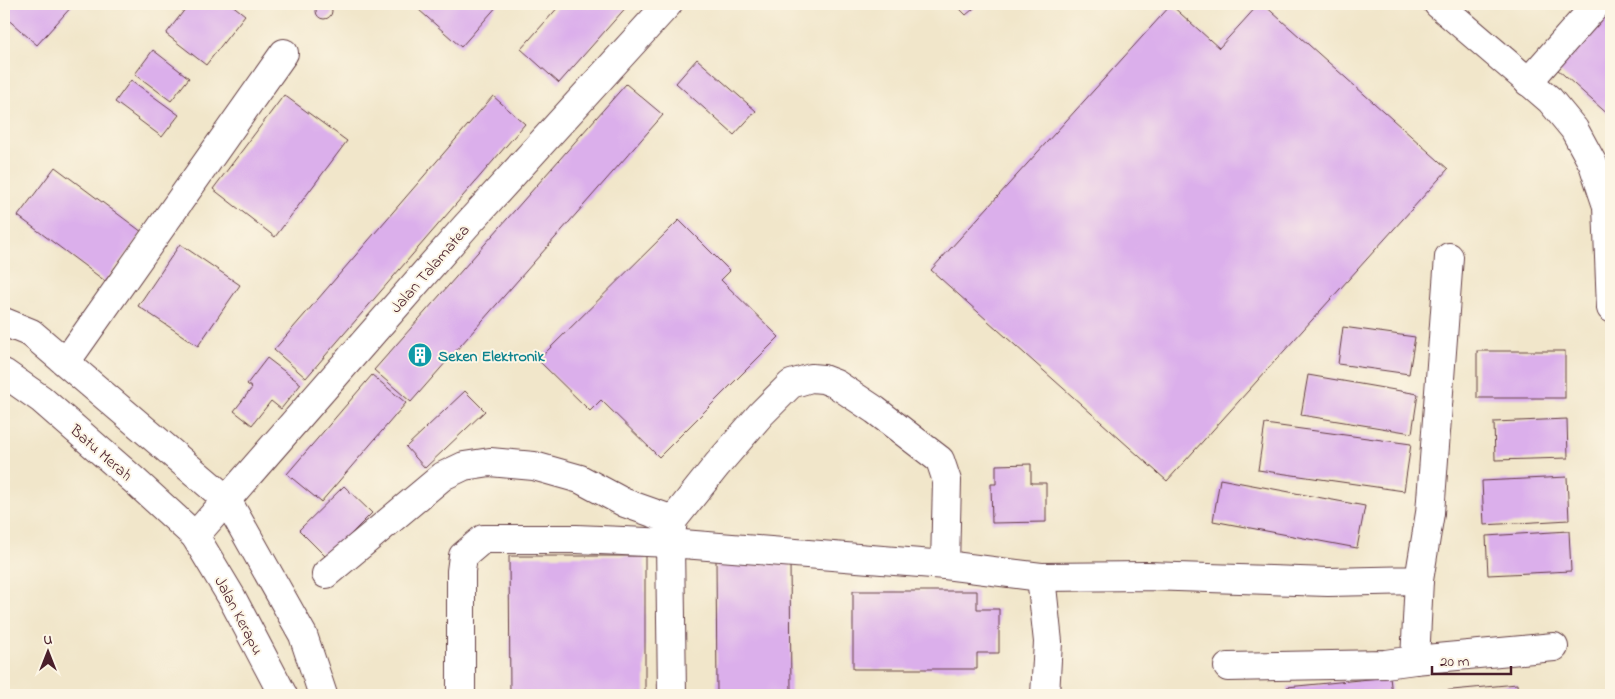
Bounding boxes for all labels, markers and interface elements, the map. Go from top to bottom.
street label: Jalan Talamatea [385,220,476,319]
building icon: Seken Elektronik [407,342,433,368]
place label: Seken Elektronik [438,345,545,369]
street label: Batu Merah [63,419,137,487]
street label: Jalan Kerapu [207,572,269,660]
north arrow [22,626,72,676]
text: U [44,630,53,651]
scale bar [1432,644,1511,676]
text: 20 m [1440,651,1470,673]

